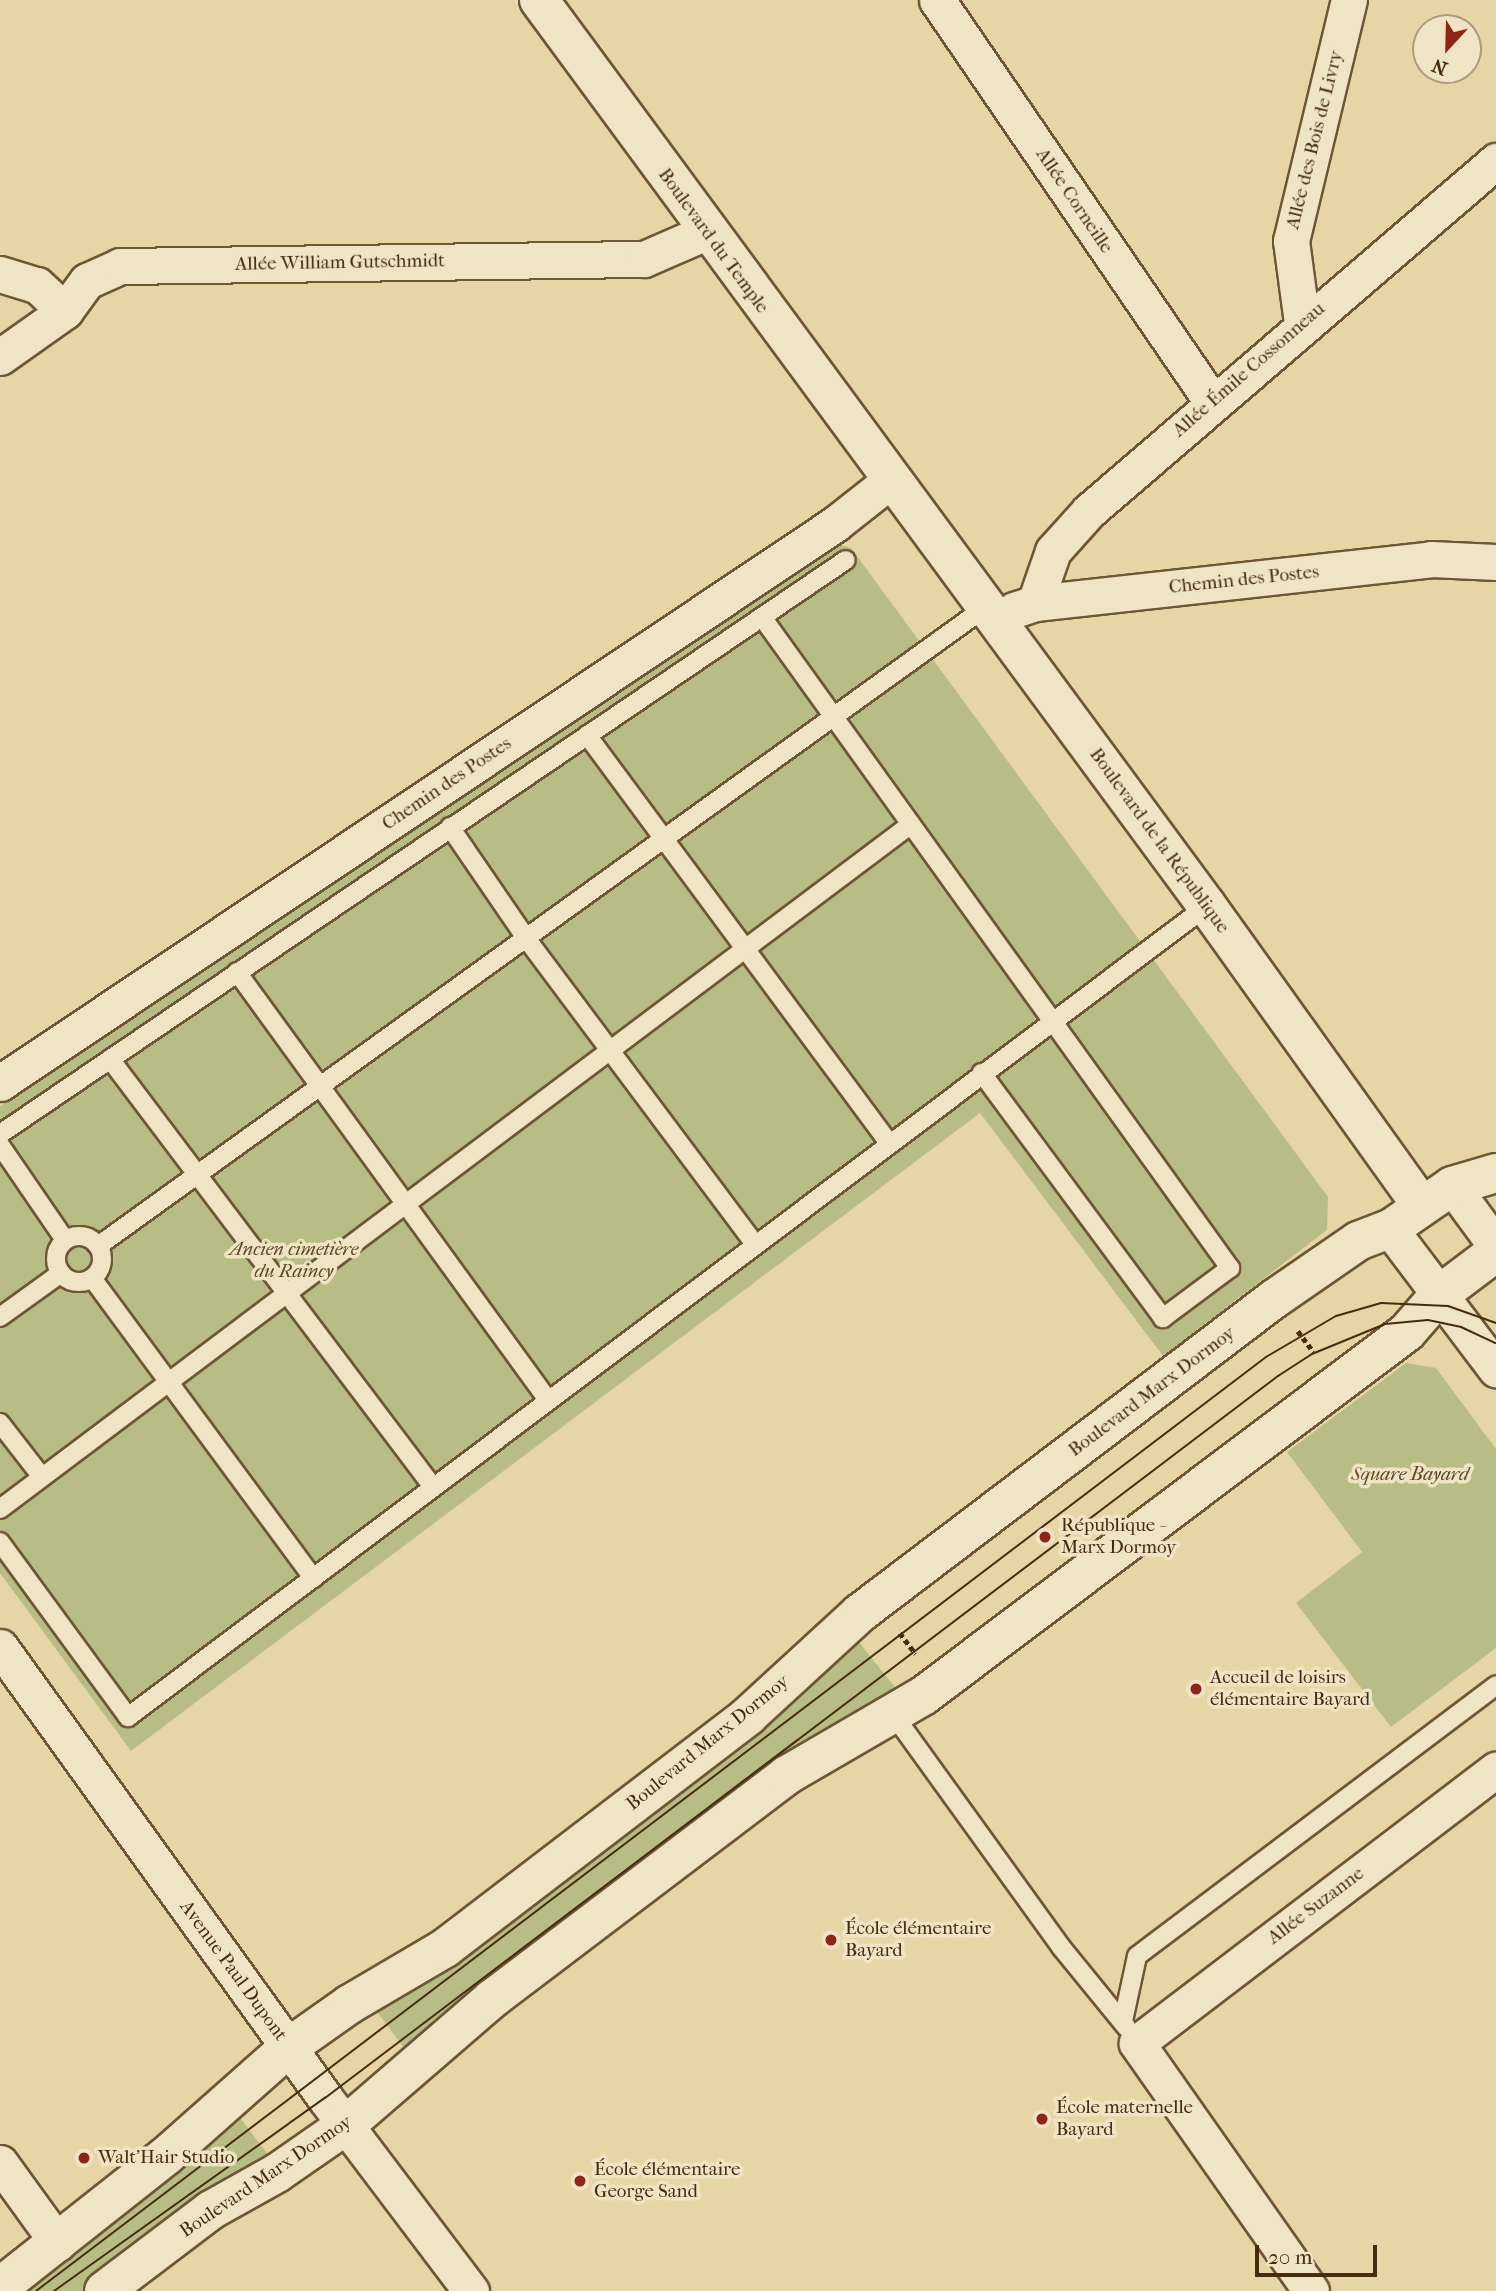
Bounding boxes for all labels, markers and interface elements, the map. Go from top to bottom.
north arrow [1412,14,1482,84]
street label: Allée des Bois de Livry [1282,48,1348,232]
text: N [1429,54,1451,80]
street label: Allée Corneille [1031,144,1117,258]
street label: Boulevard du Temple [653,164,773,318]
street label: Allée William Gutschmidt [235,250,445,276]
street label: Allée Émile Cossonneau [1168,298,1330,442]
street label: Chemin des Postes [1168,561,1320,599]
street label: Chemin des Postes [378,732,516,836]
street label: Boulevard de la République [1084,744,1234,938]
park label: Ancien cimetière du Raincy [229,1239,359,1283]
street label: Boulevard Marx Dormoy [1064,1322,1240,1462]
park label: Square Bayard [1351,1464,1469,1486]
place label: République - Marx Dormoy [1061,1515,1176,1559]
marker: République - Marx Dormoy [1035,1527,1055,1547]
place label: Accueil de loisirs élémentaire Bayard [1210,1667,1370,1711]
street label: Boulevard Marx Dormoy [622,1670,794,1816]
marker: Accueil de loisirs élémentaire Bayard [1188,1681,1204,1697]
street label: Allée Suzanne [1263,1862,1369,1950]
street label: Avenue Paul Dupont [174,1896,292,2046]
place label: École élémentaire Bayard [845,1918,991,1962]
marker: École élémentaire Bayard [823,1932,839,1948]
place label: École maternelle Bayard [1056,2097,1193,2141]
street label: Boulevard Marx Dormoy [176,2111,356,2243]
marker: École maternelle Bayard [1034,2111,1050,2127]
place label: Walt’Hair Studio [98,2147,234,2169]
marker: Walt’Hair Studio [76,2150,92,2166]
place label: École élémentaire George Sand [594,2159,740,2203]
marker: École élémentaire George Sand [572,2173,588,2189]
scale bar [1258,2232,1380,2276]
text: 20 m [1268,2245,1312,2269]

